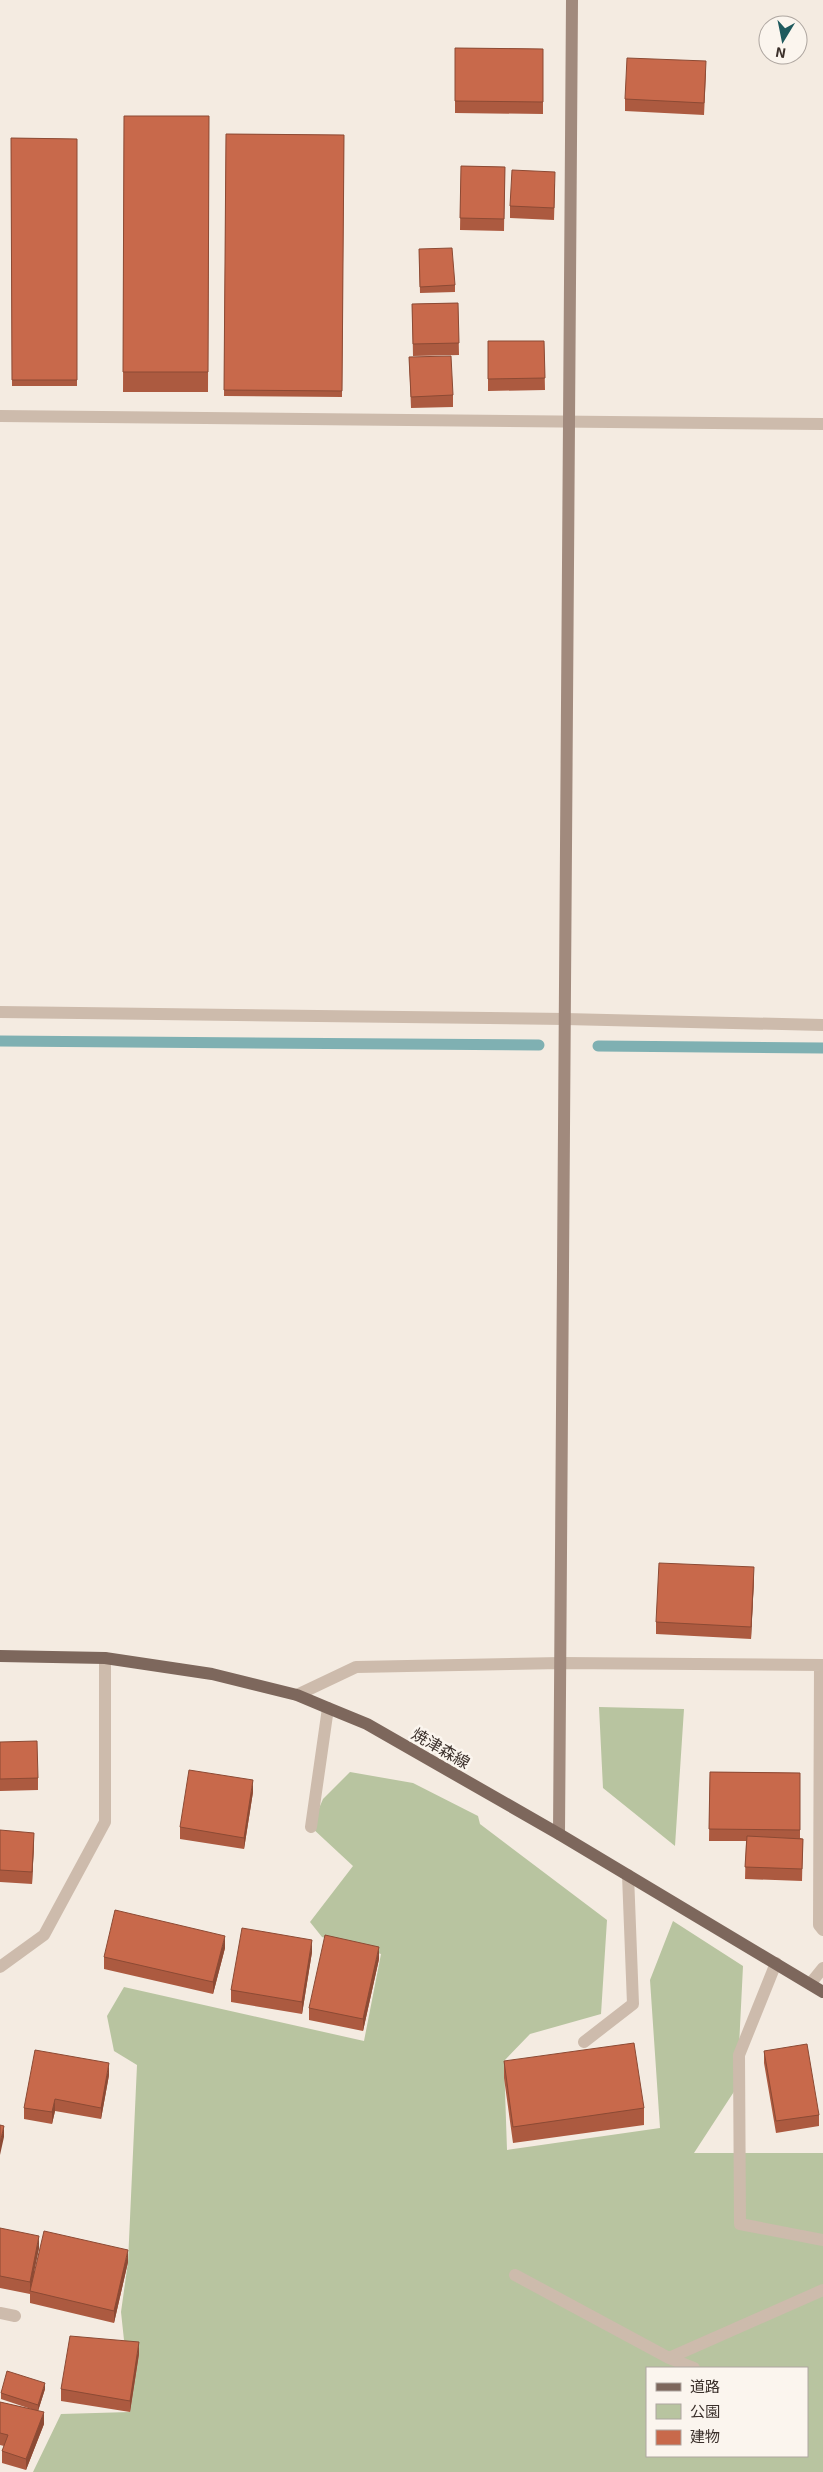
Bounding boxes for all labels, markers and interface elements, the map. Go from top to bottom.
north arrow [758,15,808,65]
text: N [774,44,787,63]
street label: 焼津森線 [409,1723,474,1772]
legend [646,2367,808,2457]
text: 道路 [690,2377,720,2395]
text: 公園 [690,2402,720,2420]
text: 建物 [690,2427,720,2445]

